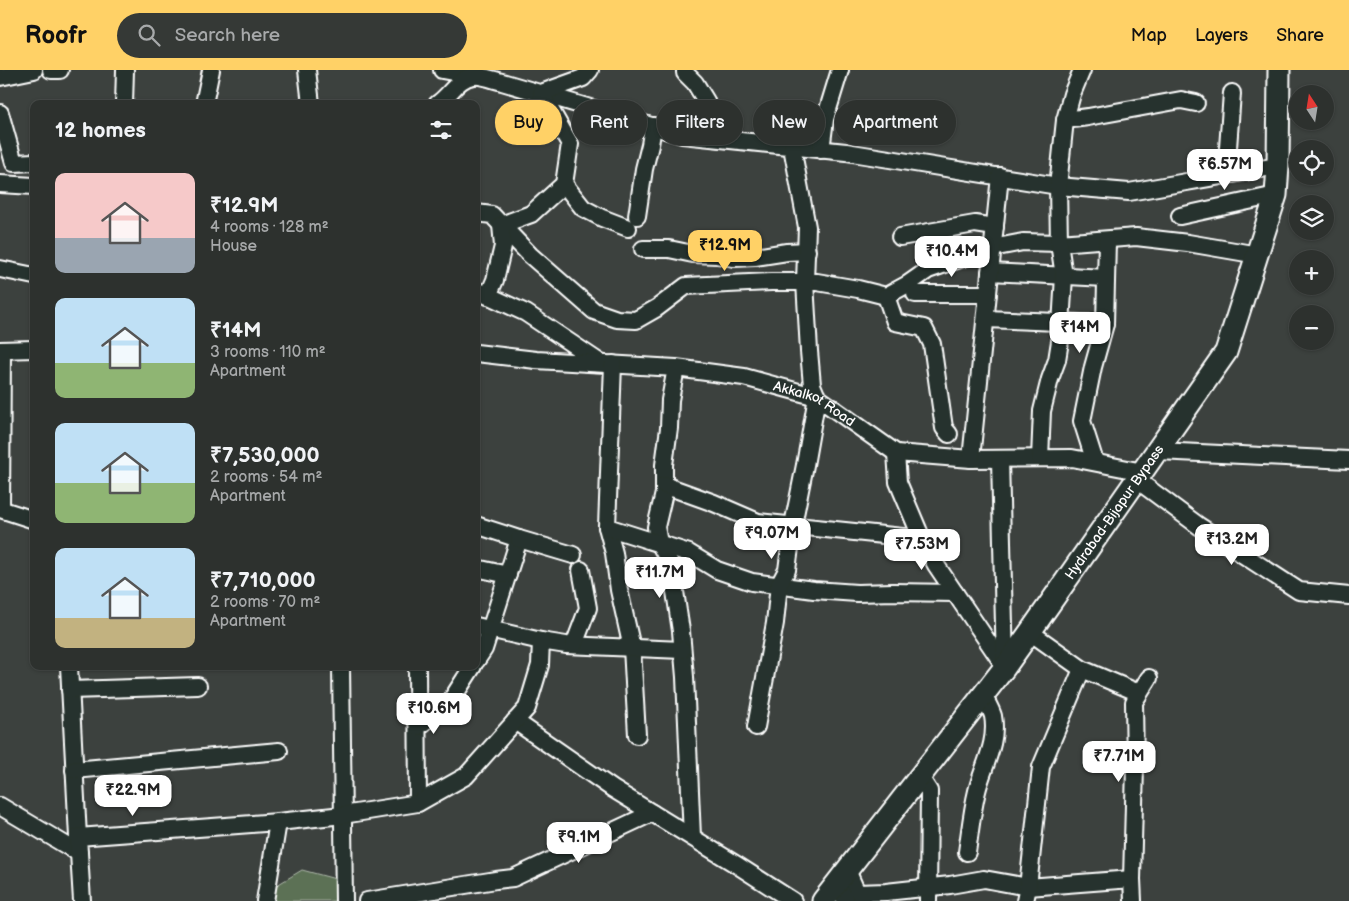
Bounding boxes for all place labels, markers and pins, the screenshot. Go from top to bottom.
pin: ₹6.57M [1184,148,1266,191]
pin: ₹12.9M [684,230,766,272]
pin: ₹10.4M [911,236,993,278]
pin: ₹14M [1050,312,1110,354]
pin: ₹9.07M [731,518,813,560]
pin: ₹13.2M [1191,524,1273,566]
pin: ₹7.53M [881,528,963,571]
pin: ₹11.7M [619,556,701,599]
pin: ₹10.6M [393,692,475,735]
pin: ₹7.71M [1078,740,1160,783]
pin: ₹22.9M [92,774,174,817]
pin: ₹9.1M [544,822,614,864]

